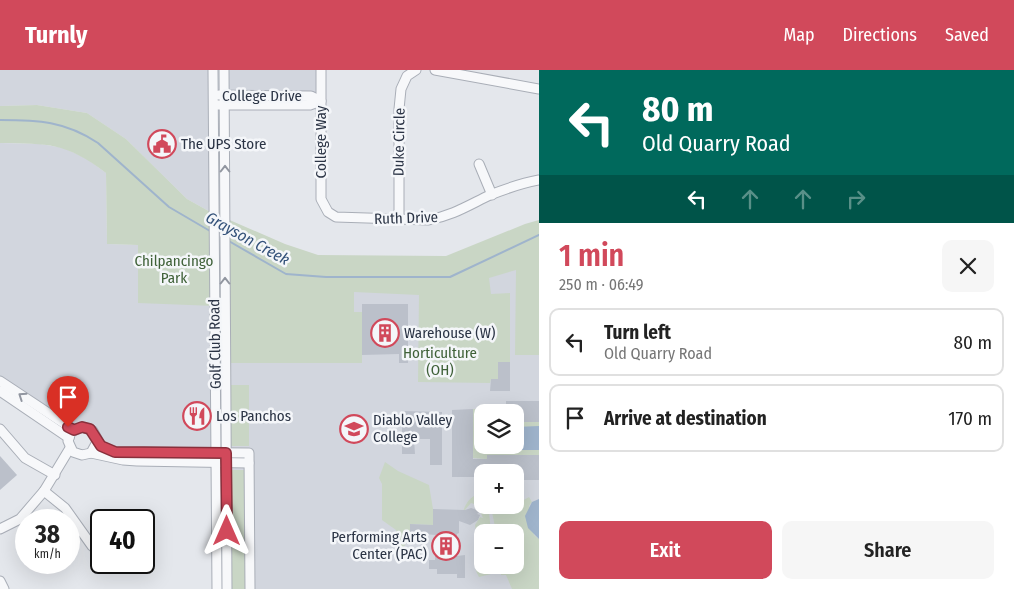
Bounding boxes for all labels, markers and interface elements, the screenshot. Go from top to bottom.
text: Turnly [25,21,87,49]
text: Map [783,24,815,46]
text: Directions [843,24,917,46]
text: Saved [945,24,989,46]
street label: College Drive [222,87,302,105]
text: 80 m [642,88,714,130]
icon: left [559,90,624,155]
street label: College Way [312,105,330,178]
street label: Duke Circle [389,108,409,176]
public building icon: The UPS Store [147,129,177,159]
text: Old Quarry Road [642,130,791,157]
place label: The UPS Store [181,135,266,153]
one-way arrow [220,165,230,172]
icon: left [683,185,711,213]
icon: ahead [736,185,764,213]
icon: ahead [789,185,817,213]
icon: right [842,185,870,213]
water label: Grayson Creek [203,208,293,269]
street label: Ruth Drive [374,208,438,228]
text: 1 min [559,238,624,274]
button: close [942,240,994,292]
park label: Chilpancingo Park [134,252,214,287]
text: 250 m · 06:49 [559,275,644,294]
one-way arrow [220,277,230,284]
street label: Golf Club Road [205,299,225,389]
building icon: Warehouse (W) [370,318,400,348]
text: Turn left [604,321,671,344]
place label: Warehouse (W) [404,324,495,342]
icon: left [561,328,589,356]
text: 80 m [954,331,992,354]
park label: Horticulture (OH) [403,344,477,379]
text: Old Quarry Road [604,344,712,363]
pin [47,376,89,427]
icon: arrive [54,383,82,411]
one-way arrow [18,393,28,402]
restaurant icon: Los Panchos [182,401,212,431]
map controls [474,404,524,574]
button: layers [474,404,524,454]
icon: arrive [561,404,589,432]
place label: Los Panchos [216,407,291,425]
text: Arrive at destination [604,407,767,430]
text: 170 m [948,407,992,430]
place label: Diablo Valley College [373,411,453,446]
school or university icon: Diablo Valley College [339,414,369,444]
button: + [474,464,524,514]
position arrow [200,504,252,556]
speed limit sign: 40 [90,509,155,574]
text: 38 [35,520,60,550]
button: Exit [559,521,772,579]
button: Share [782,521,994,579]
button: − [474,524,524,574]
place label: Performing Arts Center (PAC) [331,528,427,563]
building icon: Performing Arts Center (PAC) [431,531,461,561]
text: km/h [34,547,61,561]

